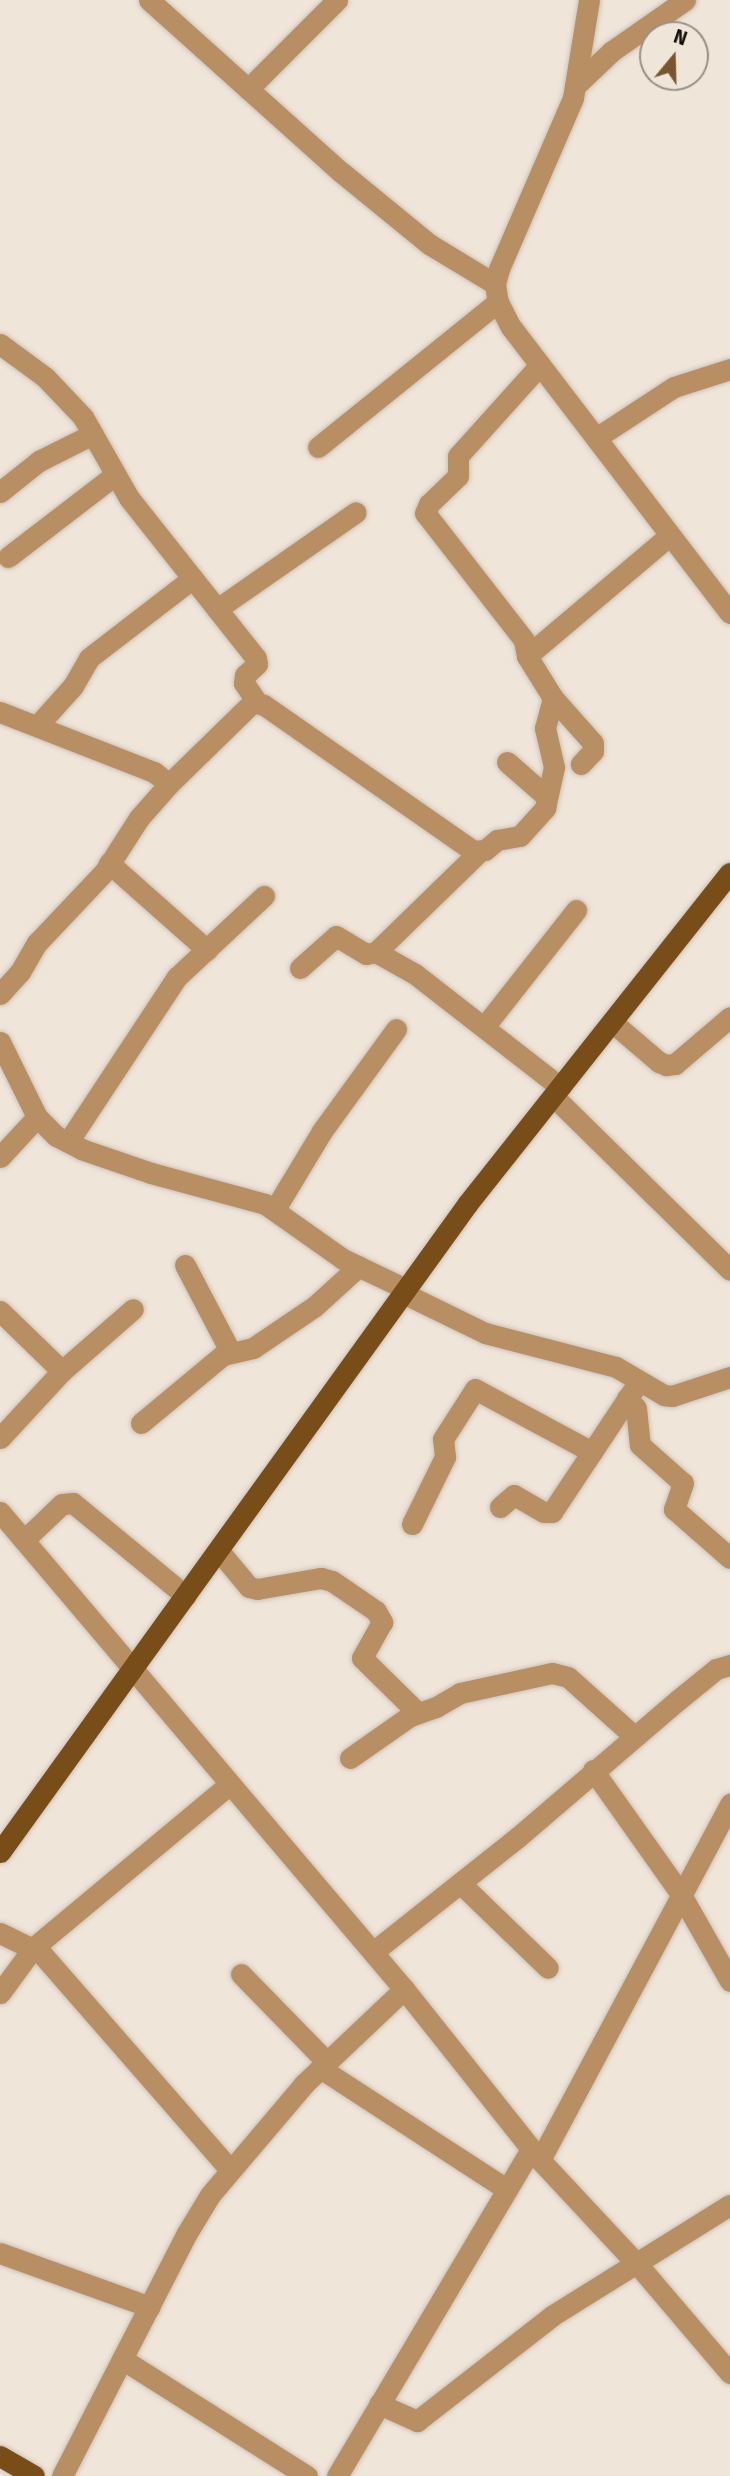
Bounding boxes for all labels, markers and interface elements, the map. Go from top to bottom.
north arrow [639,21,709,91]
text: N [671,25,690,50]

